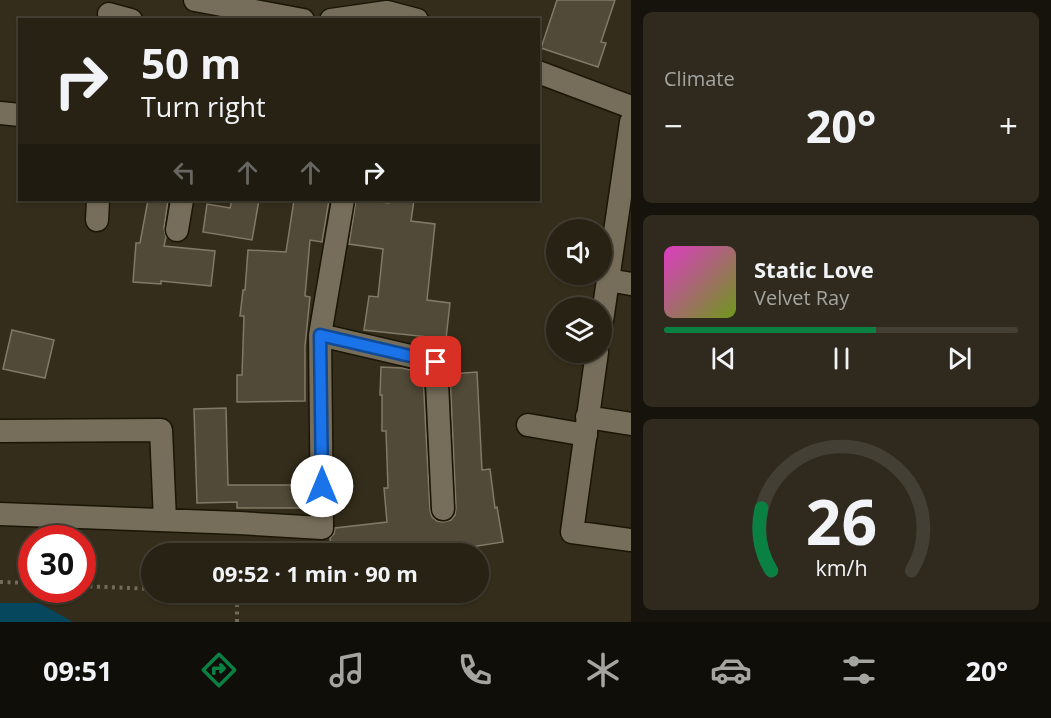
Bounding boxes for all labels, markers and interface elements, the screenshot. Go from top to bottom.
text: 50 m [141,34,241,91]
icon: right [42,42,120,120]
text: Climate [664,65,735,92]
text: Turn right [141,88,266,125]
text: 20° [806,95,876,156]
text: − [664,103,683,148]
text: + [999,103,1018,148]
icon: left [168,156,201,189]
icon: ahead [231,156,264,189]
icon: ahead [294,156,327,189]
icon: right [357,156,390,189]
map controls [546,219,612,363]
button: sound [546,219,612,285]
text: Static Love [754,254,874,284]
text: Velvet Ray [754,284,849,311]
button: layers [546,297,612,363]
pin [410,336,461,387]
icon: previous [707,342,740,375]
icon: pause [825,342,858,375]
icon: next [943,342,976,375]
icon: arrive [419,345,452,378]
position arrow [290,454,354,518]
text: 26 [805,479,877,564]
speed limit sign: 30 [18,525,96,603]
text: km/h [815,554,867,583]
text: 09:52 · 1 min · 90 m [212,558,418,588]
icon: directions [198,649,240,691]
icon: music [326,649,368,691]
icon: phone [454,649,496,691]
icon: climate [582,649,624,691]
icon: car [710,649,752,691]
icon: filters [838,649,880,691]
text: 09:51 [43,652,112,689]
text: 20° [966,652,1008,689]

